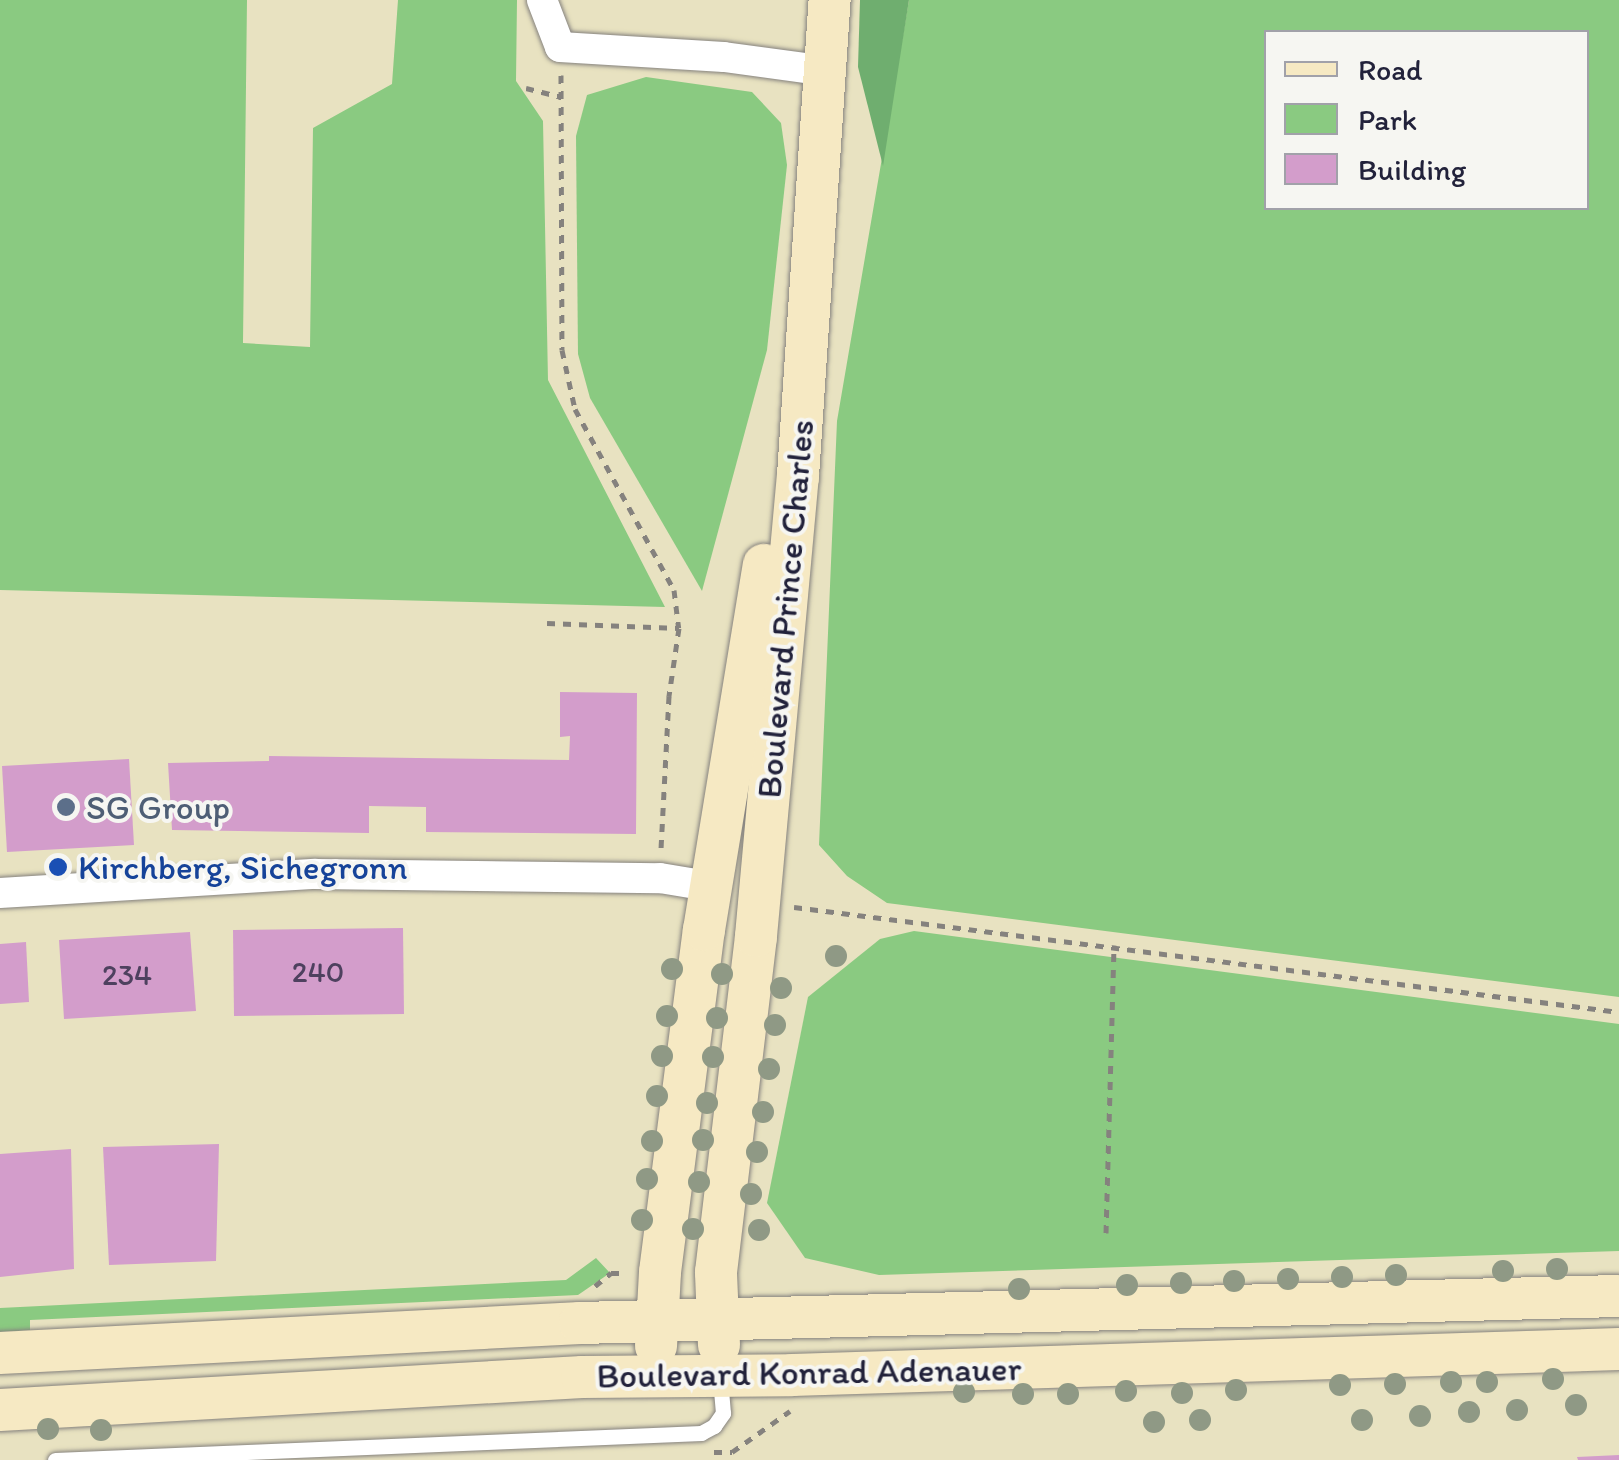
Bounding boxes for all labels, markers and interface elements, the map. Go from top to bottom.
legend [1264,30,1589,210]
text: Road [1358,51,1423,88]
text: Park [1358,101,1417,138]
text: Building [1358,151,1466,188]
street label: Boulevard Prince Charles [748,418,822,800]
place label: SG Group [86,786,230,828]
marker: SG Group [55,796,77,818]
place label: Kirchberg, Sichegronn [78,846,408,888]
marker: Kirchberg, Sichegronn [47,856,69,878]
house number: 240 [292,954,344,990]
house number: 234 [102,957,152,993]
street label: Boulevard Konrad Adenauer [597,1347,1021,1397]

